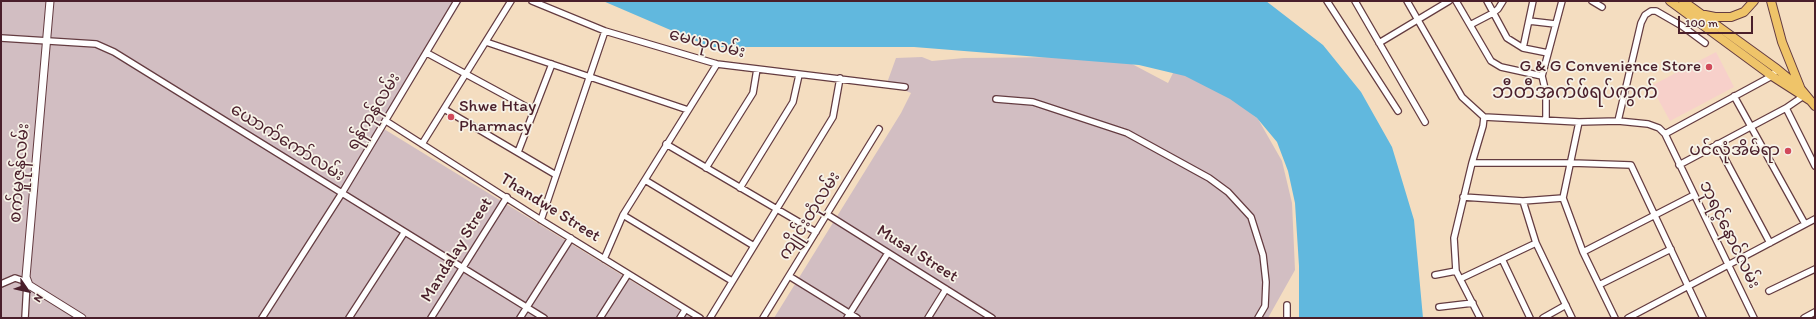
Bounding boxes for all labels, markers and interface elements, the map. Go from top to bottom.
scale bar [1680,8,1755,34]
text: 100 m [1685,16,1718,30]
street label: မေယုလမ်း [667,25,747,63]
place label: G & G Convenience Store [1519,57,1701,77]
marker: G & G Convenience Store [1704,62,1714,72]
street label: ရန်ကုန်လမ်း [343,70,405,154]
district label: ဘီတီအက်ဖ်ရပ်ကွက် [1492,82,1658,104]
place label: Shwe Htay Pharmacy [459,97,536,137]
street label: ယောက်ကော်လမ်း [226,100,348,186]
marker: Shwe Htay Pharmacy [446,112,456,122]
street label: စက်မှုဇုန်လမ်း [5,122,35,224]
place label: ပင်လုံအိမ်ရာ [1689,141,1780,161]
marker: ပင်လုံအိမ်ရာ [1783,146,1793,156]
street label: ကျိုင်းတုံလမ်း [775,168,845,264]
street label: Thandwe Street [496,169,604,247]
street label: ဘုရင့်နောင်လမ်း [1694,178,1764,292]
street label: Mandalay Street [417,194,497,306]
street label: Musal Street [872,221,962,287]
north arrow [8,271,48,311]
text: N [31,291,46,305]

